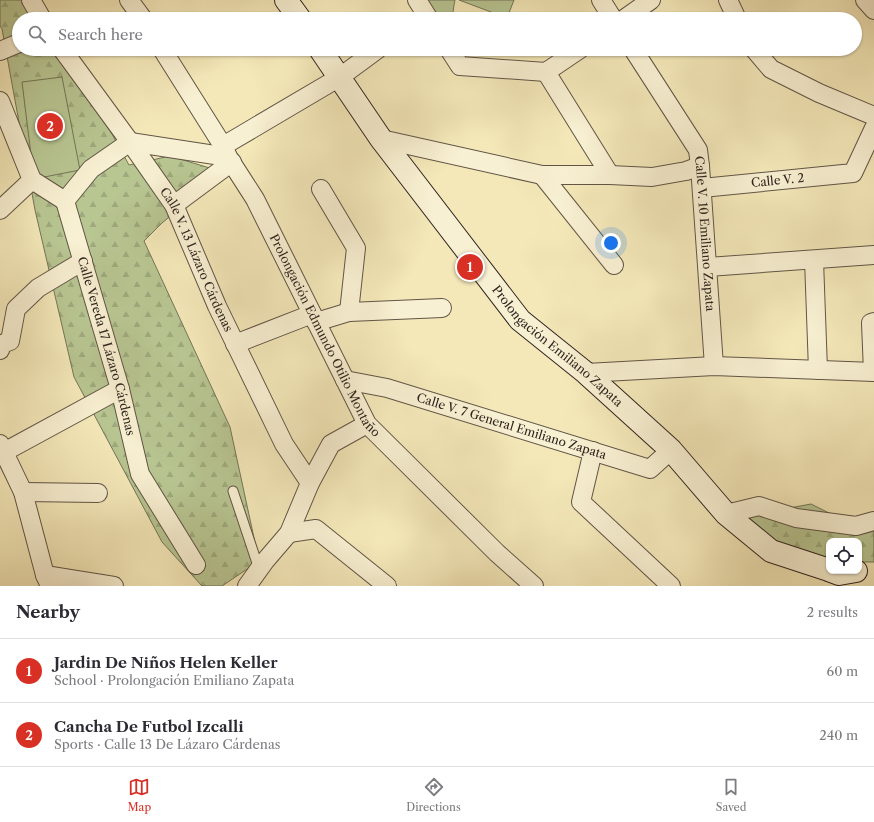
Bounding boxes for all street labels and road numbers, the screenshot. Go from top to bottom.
street label: Calle V. 10 Emiliano Zapata [692,155,718,312]
street label: Calle V. 2 [750,170,805,190]
street label: Calle V. 13 Lázaro Cárdenas [157,184,236,334]
street label: Prolongación Edmundo Otilio Montaño [267,231,384,440]
street label: Calle Vereda 17 Lázaro Cárdenas [75,255,139,437]
street label: Prolongación Emiliano Zapata [489,282,627,410]
street label: Calle V. 7 General Emiliano Zapata [415,390,609,462]

